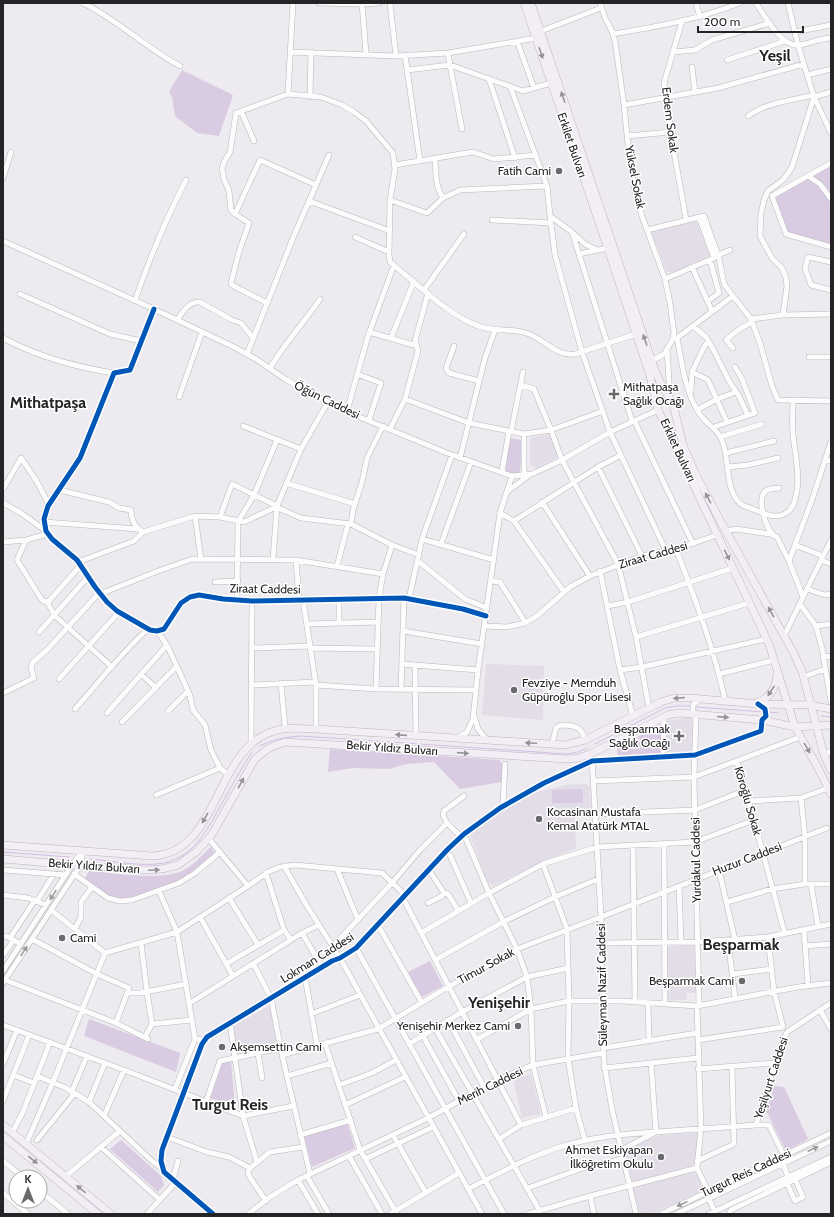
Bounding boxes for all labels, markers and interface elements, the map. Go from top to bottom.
scale bar [698,8,803,34]
text: 200 m [704,14,740,29]
district label: Yeşil [758,46,791,65]
one-way arrow [538,47,544,59]
street label: Erdem Sokak [659,86,682,154]
one-way arrow [560,91,566,103]
street label: Erkilet Bulvarı [554,110,591,179]
street label: Yüksel Sokak [622,143,649,211]
place label: Fatih Cami [498,163,551,178]
marker: Fatih Cami [554,166,564,176]
one-way arrow [642,333,648,345]
street label: Öğün Caddesi [292,377,362,422]
place label: Mithatpaşa Sağlık Ocağı [623,379,684,408]
marker: Mithatpaşa Sağlık Ocağı [608,388,620,400]
district label: Mithatpaşa [10,393,86,412]
street label: Erkilet Bulvarı [657,416,700,484]
one-way arrow [705,492,711,504]
street label: Ziraat Caddesi [617,538,689,572]
one-way arrow [724,549,730,560]
street label: Ziraat Caddesi [229,580,301,597]
one-way arrow [768,606,774,618]
place label: Fevziye - Memduh Güpüroğlu Spor Lisesi [522,675,631,704]
marker: Fevziye - Memduh Güpüroğlu Spor Lisesi [509,685,519,695]
one-way arrow [768,685,775,697]
one-way arrow [673,695,685,701]
one-way arrow [717,714,729,720]
place label: Beşparmak Sağlık Ocağı [609,721,671,750]
marker: Beşparmak Sağlık Ocağı [673,730,685,742]
one-way arrow [395,731,407,738]
street label: Bekir Yıldız Bulvarı [346,737,438,758]
one-way arrow [525,740,537,747]
one-way arrow [804,742,811,754]
one-way arrow [457,750,470,756]
street label: Köroğlu Sokak [731,765,766,838]
one-way arrow [238,778,245,789]
place label: Kocasinan Mustafa Kemal Atatürk MTAL [547,804,649,833]
one-way arrow [202,812,209,823]
marker: Kocasinan Mustafa Kemal Atatürk MTAL [534,814,544,824]
street label: Yurdakul Caddesi [687,817,704,904]
street label: Huzur Caddesi [710,838,784,879]
street label: Bekir Yıldız Bulvarı [48,855,140,876]
one-way arrow [148,866,160,873]
one-way arrow [49,889,57,900]
street label: Süleyman Nazif Caddesi [593,923,610,1047]
street label: Lokman Caddesi [277,929,356,986]
place label: Cami [70,930,96,945]
marker: Cami [57,933,67,943]
district label: Beşparmak [702,935,780,954]
street label: Timur Sokak [455,944,517,987]
one-way arrow [21,945,28,956]
place label: Beşparmak Cami [649,973,734,988]
marker: Beşparmak Cami [737,976,747,986]
district label: Yenişehir [467,993,531,1012]
place label: Yenişehir Merkez Cami [396,1018,510,1033]
marker: Yenişehir Merkez Cami [513,1021,523,1031]
street label: Yeşilyurt Caddesi [750,1035,791,1122]
place label: Akşemsettin Cami [230,1039,322,1054]
marker: Akşemsettin Cami [217,1042,227,1052]
street label: Merih Caddesi [454,1063,525,1108]
district label: Turgut Reis [192,1095,268,1114]
place label: Ahmet Eskiyapan İlköğretim Okulu [565,1142,653,1171]
street label: Turgut Reis Caddesi [698,1145,793,1200]
one-way arrow [807,1146,818,1152]
marker: Ahmet Eskiyapan İlköğretim Okulu [656,1152,666,1162]
one-way arrow [28,1156,39,1164]
north arrow [8,1169,48,1209]
text: K [25,1172,32,1186]
one-way arrow [76,1184,86,1193]
one-way arrow [676,1201,687,1207]

